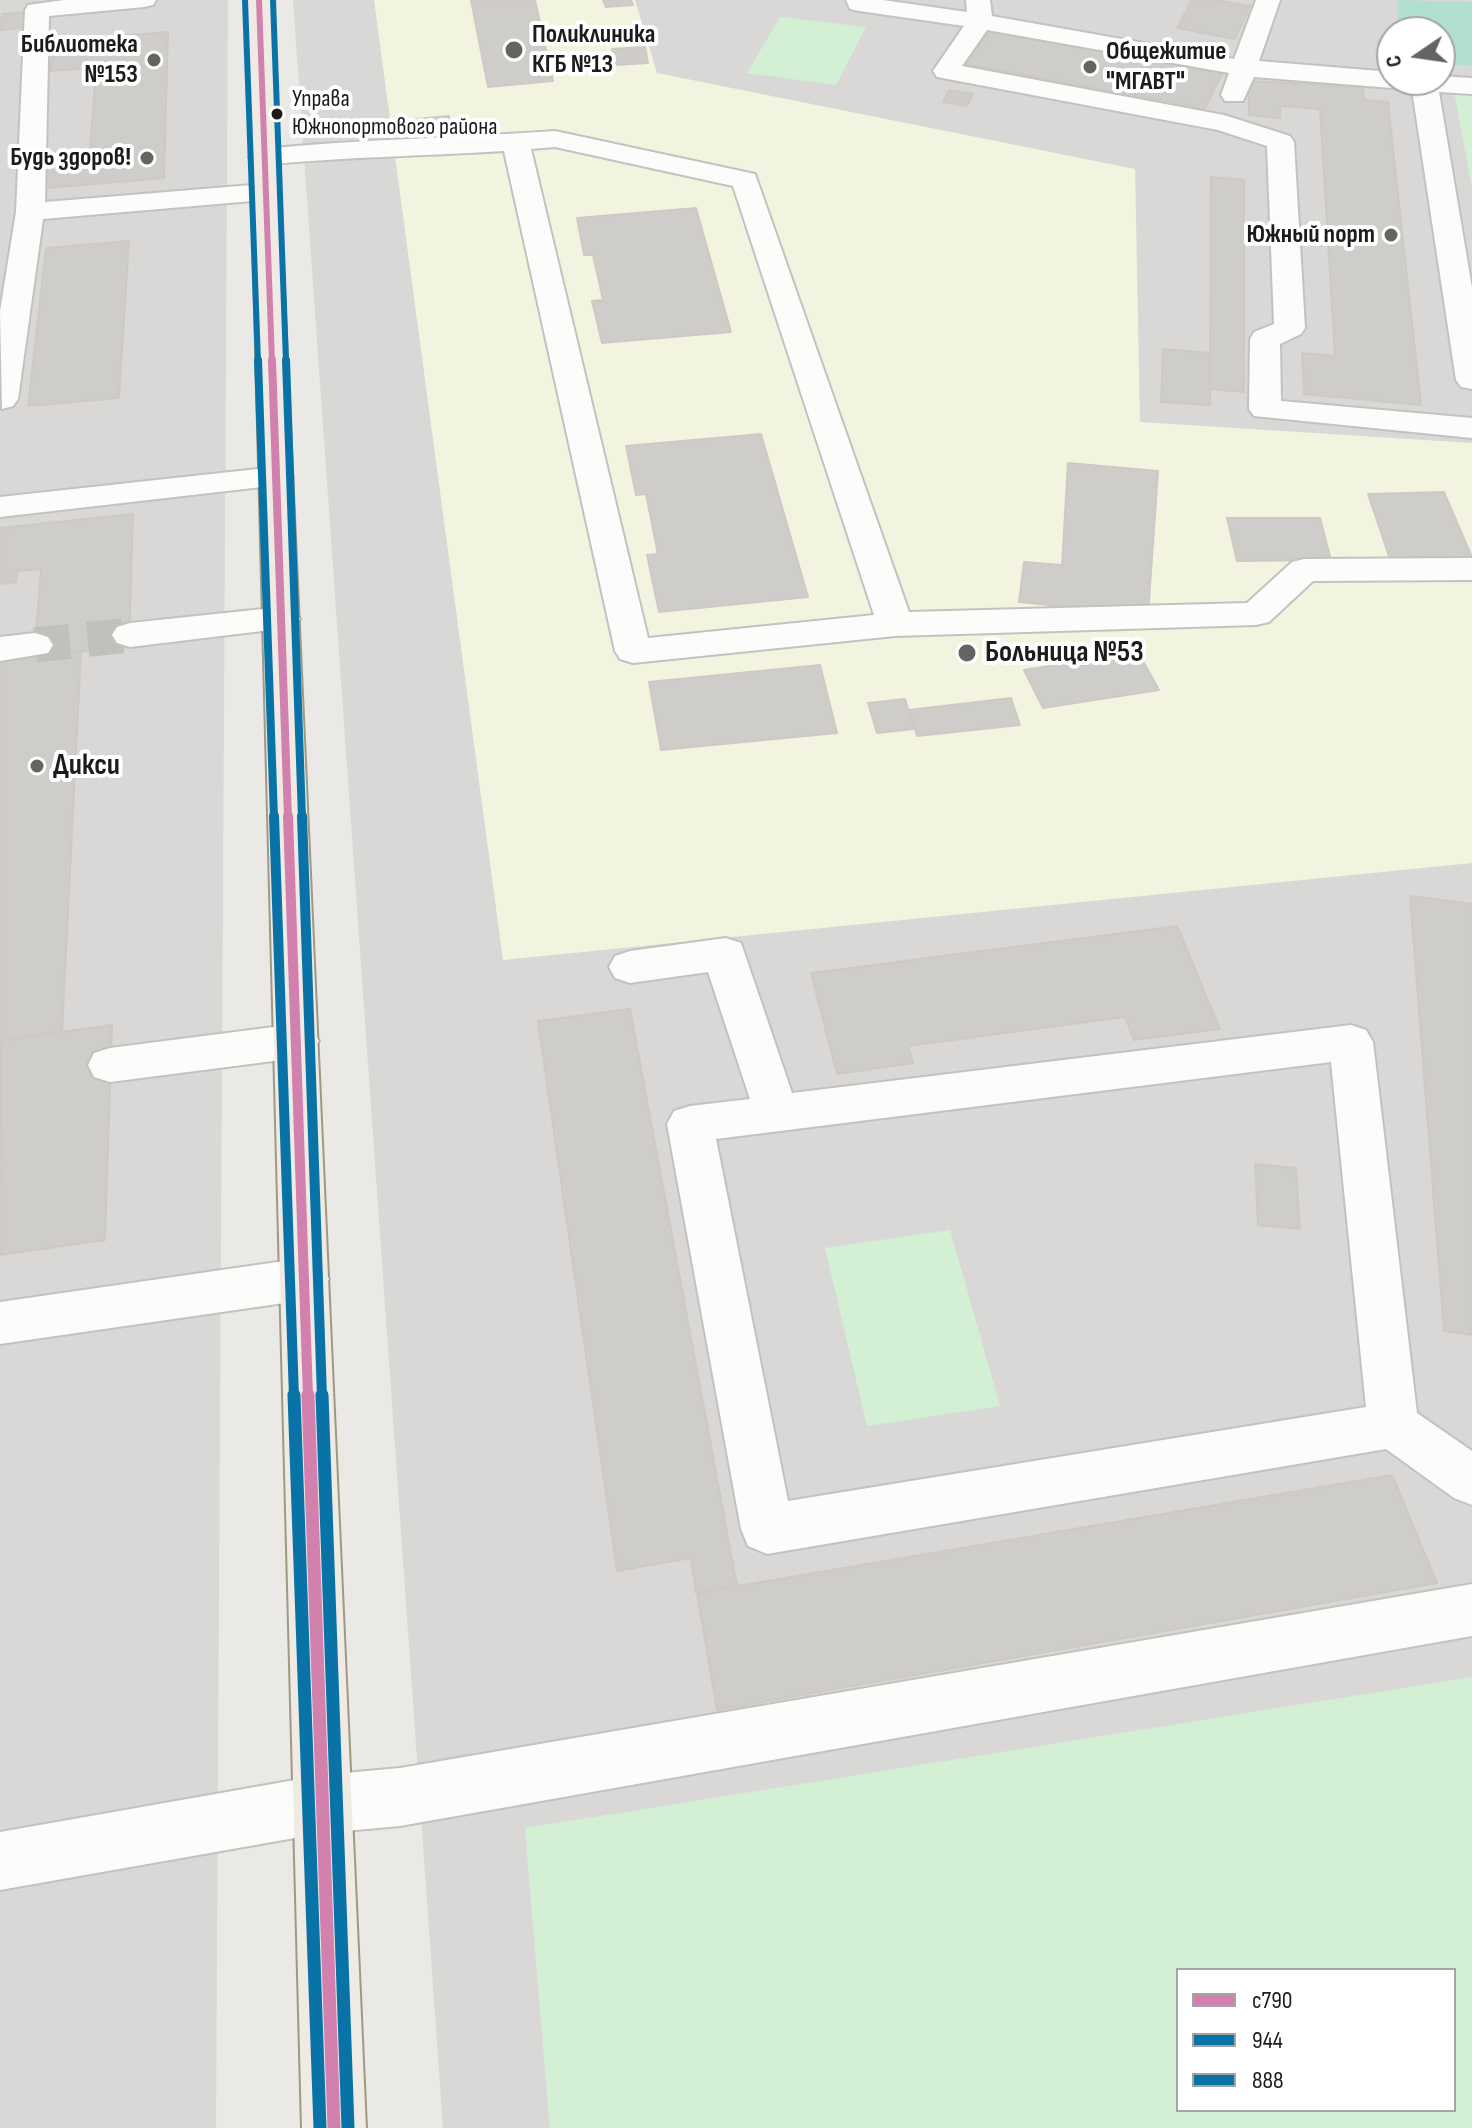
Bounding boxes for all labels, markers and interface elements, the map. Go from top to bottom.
north arrow [1376,16,1456,96]
place label: Поликлиника КГБ №13 [532,19,655,80]
place label: Библиотека №153 [21,29,138,90]
place label: Общежитие "МГАВТ" [1106,36,1226,98]
marker: Поликлиника КГБ №13 [503,39,525,61]
marker: Библиотека №153 [145,51,163,69]
text: С [1380,53,1409,70]
marker: Общежитие "МГАВТ" [1081,58,1099,76]
place label: Управа Южнопортового района [292,86,497,142]
marker: Управа Южнопортового района [269,106,285,122]
place label: Будь здоров! [10,142,131,174]
marker: Будь здоров! [138,149,156,167]
place label: Южный порт [1247,219,1375,251]
marker: Южный порт [1382,226,1400,244]
place label: Больница №53 [985,635,1144,671]
marker: Больница №53 [956,642,978,664]
place label: Дикси [53,748,120,784]
marker: Дикси [28,757,46,775]
legend [1176,1968,1456,2112]
text: с790 [1252,1986,1293,2015]
text: 944 [1252,2026,1283,2055]
text: 888 [1252,2066,1284,2095]

